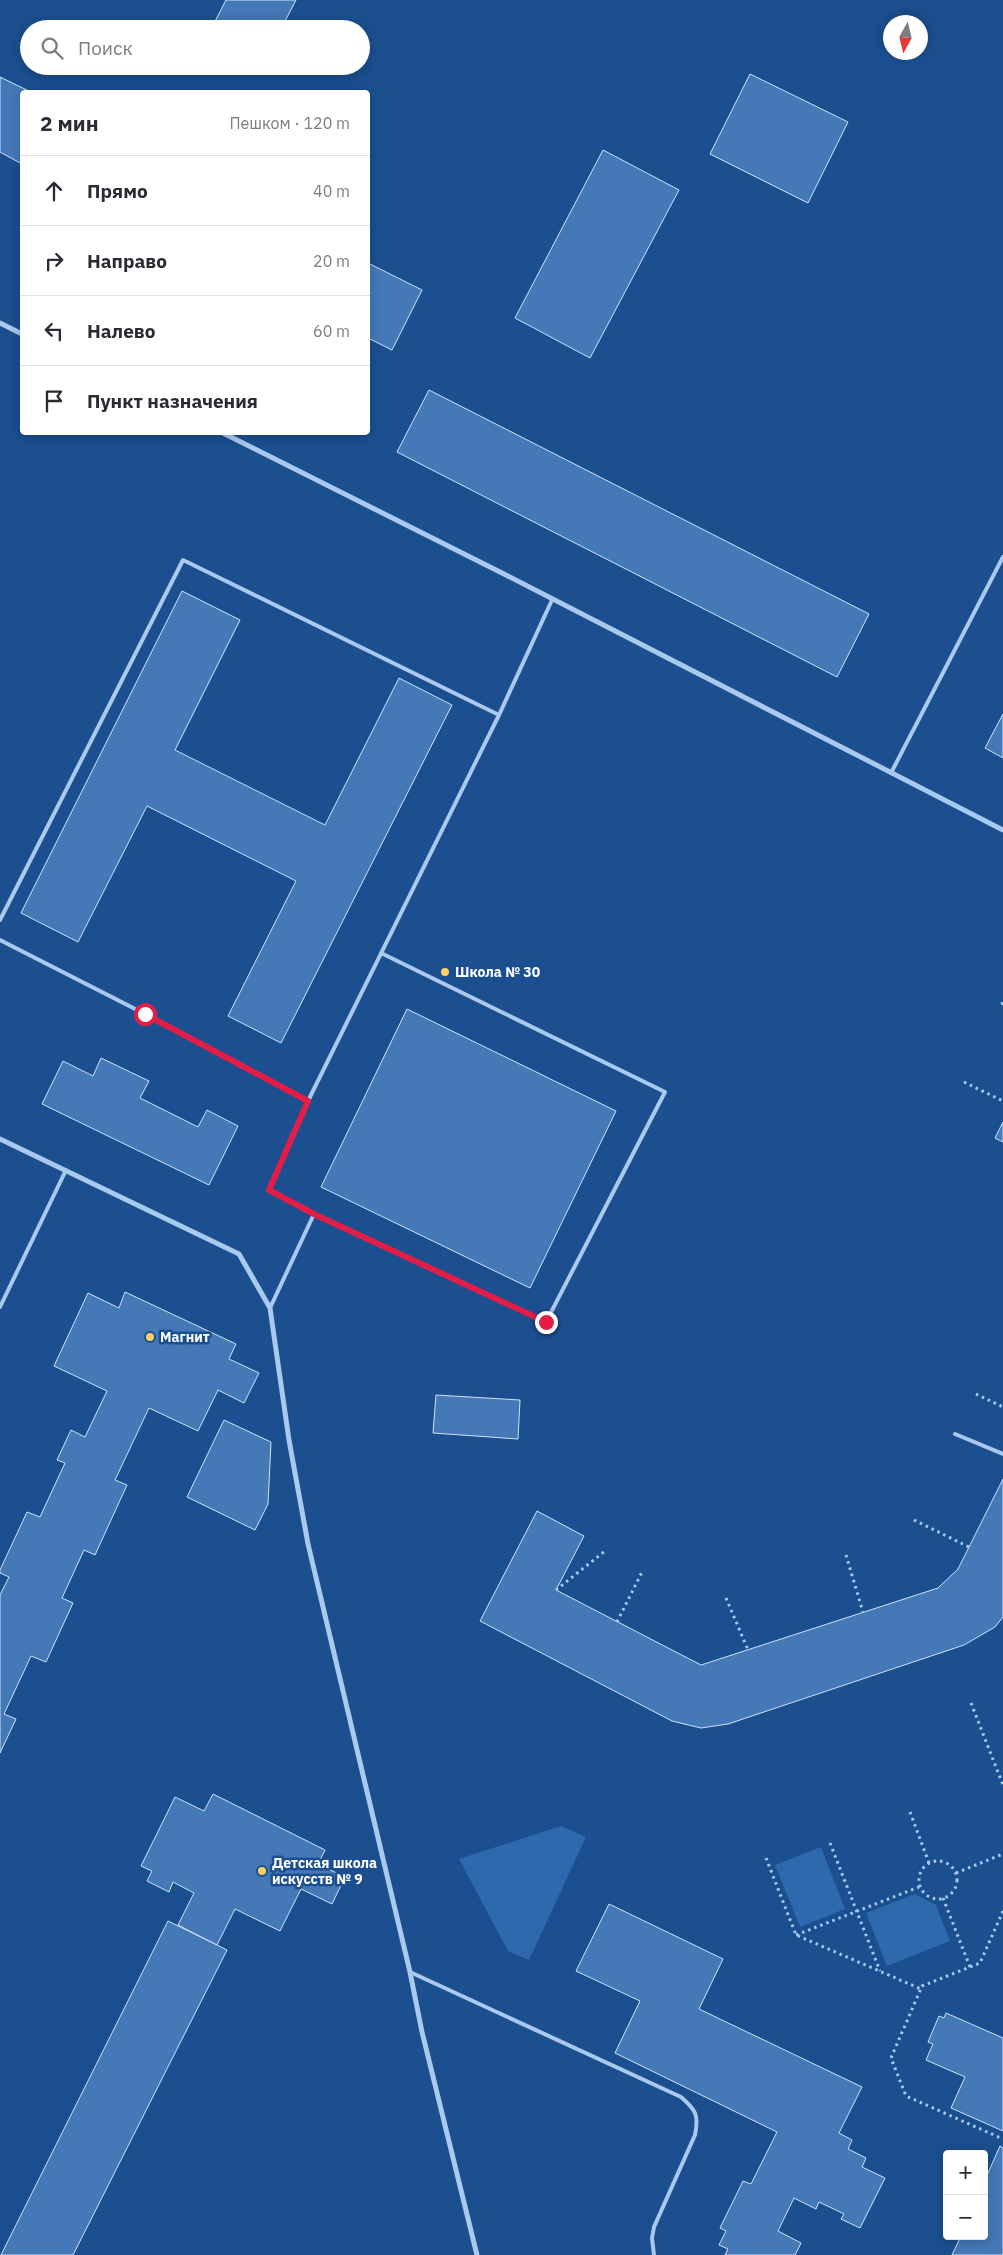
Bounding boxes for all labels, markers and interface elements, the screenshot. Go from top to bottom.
north arrow [883,15,928,60]
search box [20,20,370,75]
icon: search [38,34,66,62]
text: Поиск [78,36,133,60]
text: 2 мин [40,109,99,137]
text: Пешком · 120 m [229,113,350,133]
icon: ahead [40,177,68,205]
text: Прямо [87,179,148,203]
text: 40 m [313,181,350,201]
icon: right [40,247,68,275]
text: Направо [87,249,167,273]
text: 20 m [313,251,350,271]
icon: left [40,317,68,345]
text: Налево [87,319,156,343]
text: 60 m [313,321,350,341]
icon: arrive [40,387,68,415]
text: Пункт назначения [87,389,258,413]
place label: Школа № 30 [455,963,540,981]
marker: Школа № 30 [439,966,451,978]
route start [134,1003,157,1026]
route end [535,1311,558,1334]
place label: Магнит [160,1328,210,1346]
marker: Магнит [144,1331,156,1343]
place label: Детская школа искусств № 9 [272,1854,377,1888]
marker: Детская школа искусств № 9 [256,1865,268,1877]
map controls [943,2150,988,2240]
button: + [943,2150,988,2195]
button: − [943,2195,988,2240]

